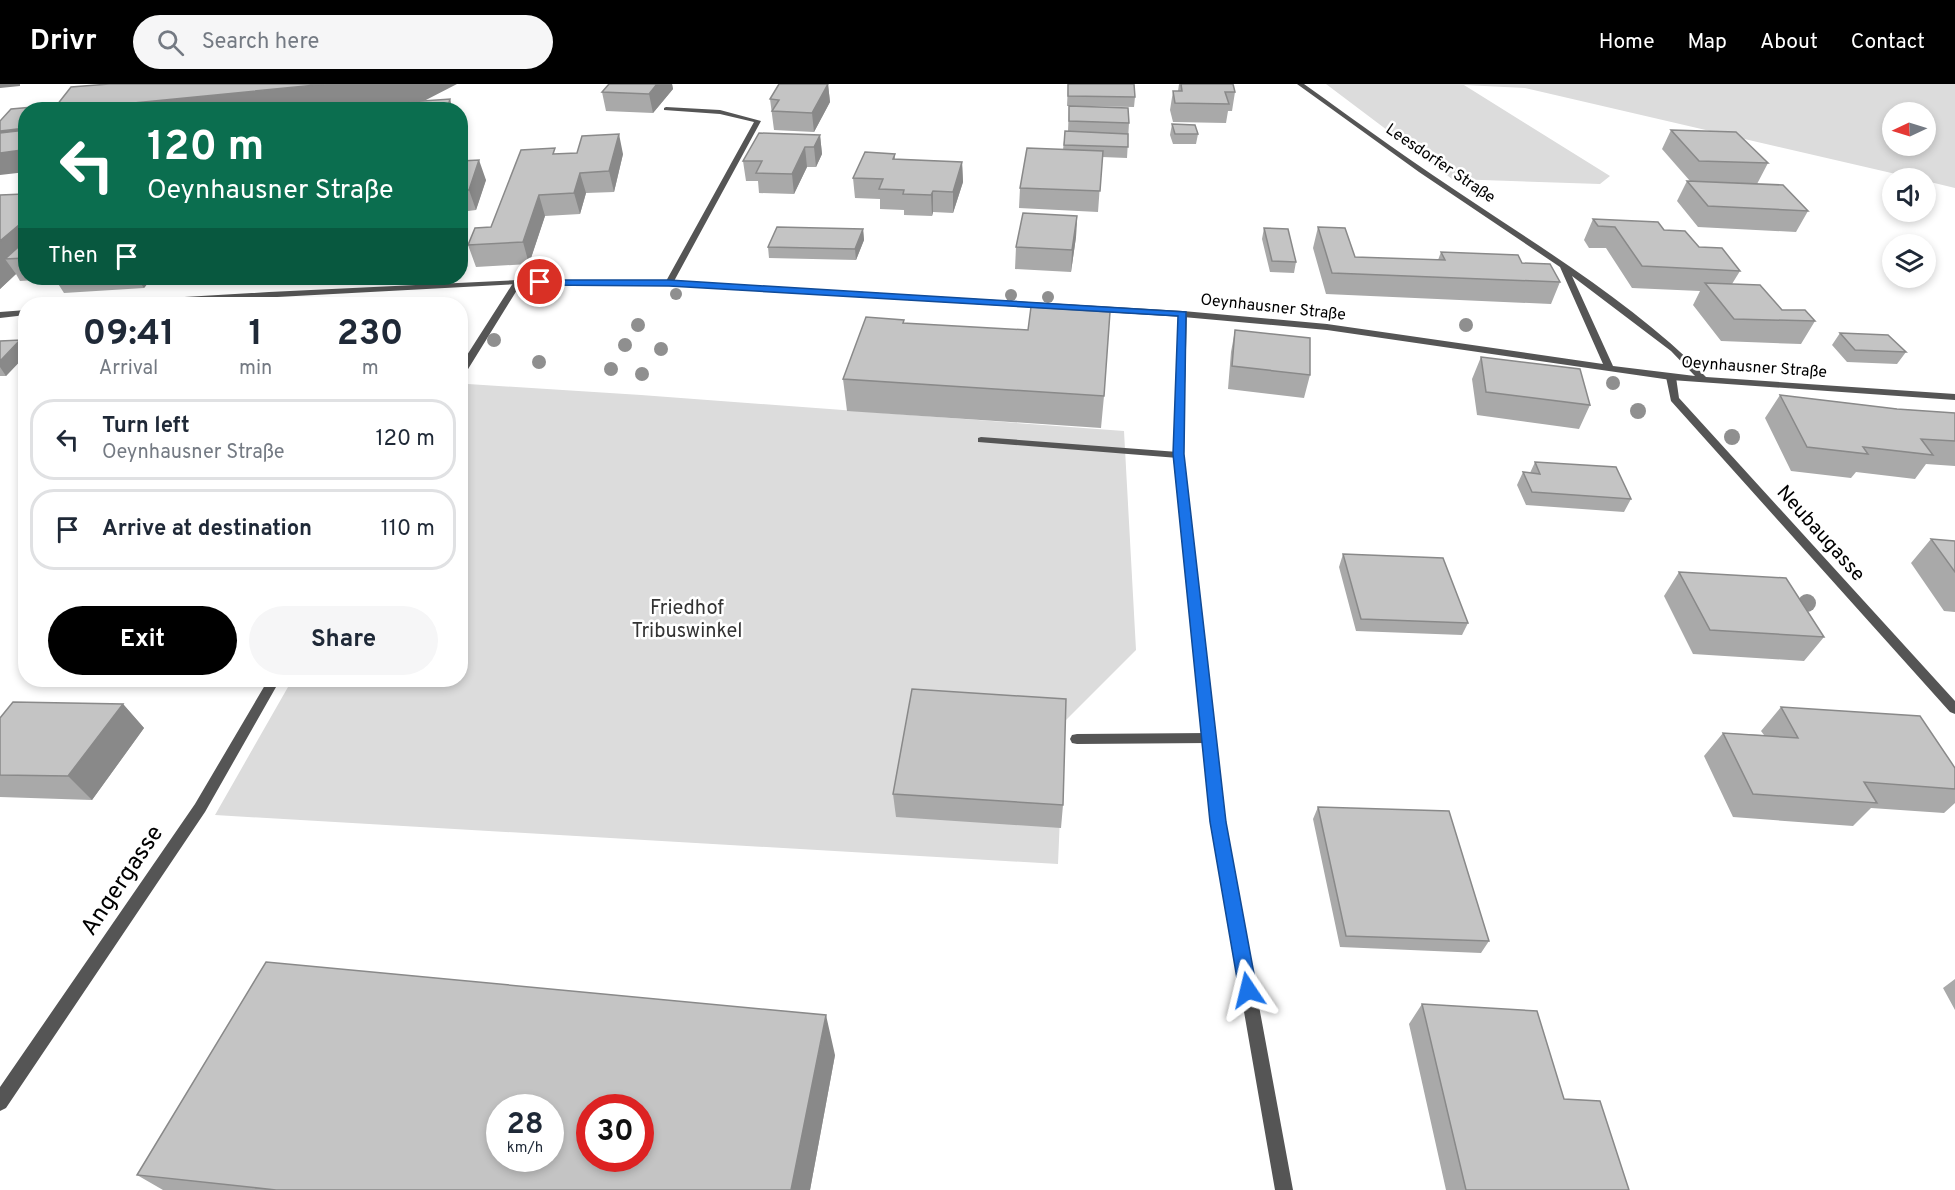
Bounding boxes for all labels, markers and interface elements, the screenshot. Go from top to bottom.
search box [133,15,553,69]
text: Drivr [30,24,97,60]
icon: search [154,26,187,59]
text: Search here [202,29,319,56]
text: Home [1599,29,1655,56]
text: Map [1688,29,1727,56]
text: About [1760,29,1818,56]
text: Contact [1851,29,1925,56]
north arrow [1882,102,1936,156]
map controls [1882,102,1936,288]
street label: Leesdorfer Straße [1381,120,1499,208]
text: 120 m [147,122,264,175]
icon: left [48,126,126,204]
button: sound [1882,168,1936,222]
text: Oeynhausner Straße [147,174,393,208]
button: layers [1882,234,1936,288]
icon: arrive [110,240,143,273]
text: Then [48,243,98,270]
pin [514,256,565,307]
icon: arrive [523,265,556,298]
street label: Oeynhausner Straße [1199,290,1347,326]
text: 09:41 [82,312,175,358]
text: 1 [248,312,263,358]
text: 230 [337,312,403,358]
street label: Oeynhausner Straße [1680,353,1828,383]
text: Arrival [99,356,158,382]
text: min [239,356,272,382]
text: m [362,356,379,382]
text: Turn left [102,413,190,440]
icon: left [51,423,84,456]
text: 120 m [375,426,435,453]
text: Oeynhausner Straße [102,440,285,466]
street label: Neubaugasse [1770,480,1870,588]
icon: arrive [51,513,84,546]
text: Arrive at destination [102,516,312,543]
text: 110 m [381,516,435,543]
park label: Friedhof Tribuswinkel [631,596,743,645]
button: Exit [48,606,237,675]
button: Share [249,606,438,675]
street label: Angergasse [75,820,171,942]
position arrow [1216,958,1280,1022]
speed limit sign: 30 [576,1094,654,1172]
text: 28 [506,1107,544,1144]
text: km/h [507,1139,543,1158]

